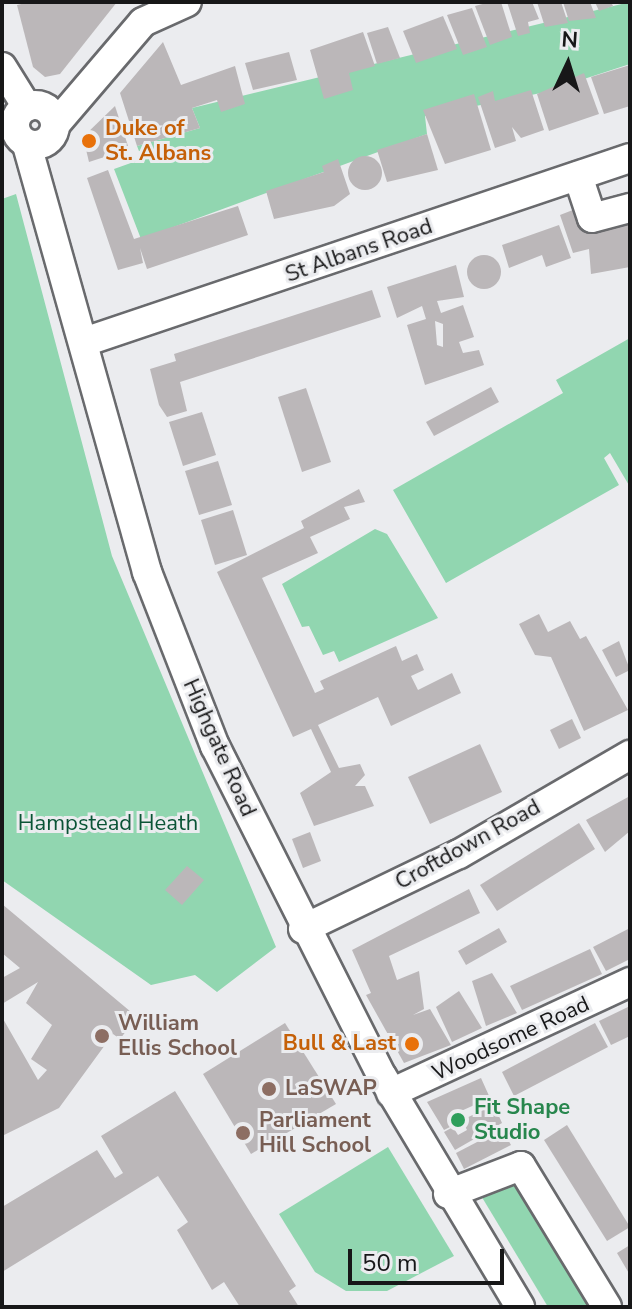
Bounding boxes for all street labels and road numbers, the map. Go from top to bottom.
street label: St Albans Road [282,213,436,289]
street label: Highgate Road [177,675,261,821]
street label: Croftdown Road [391,794,545,896]
street label: Woodsome Road [428,991,594,1087]

